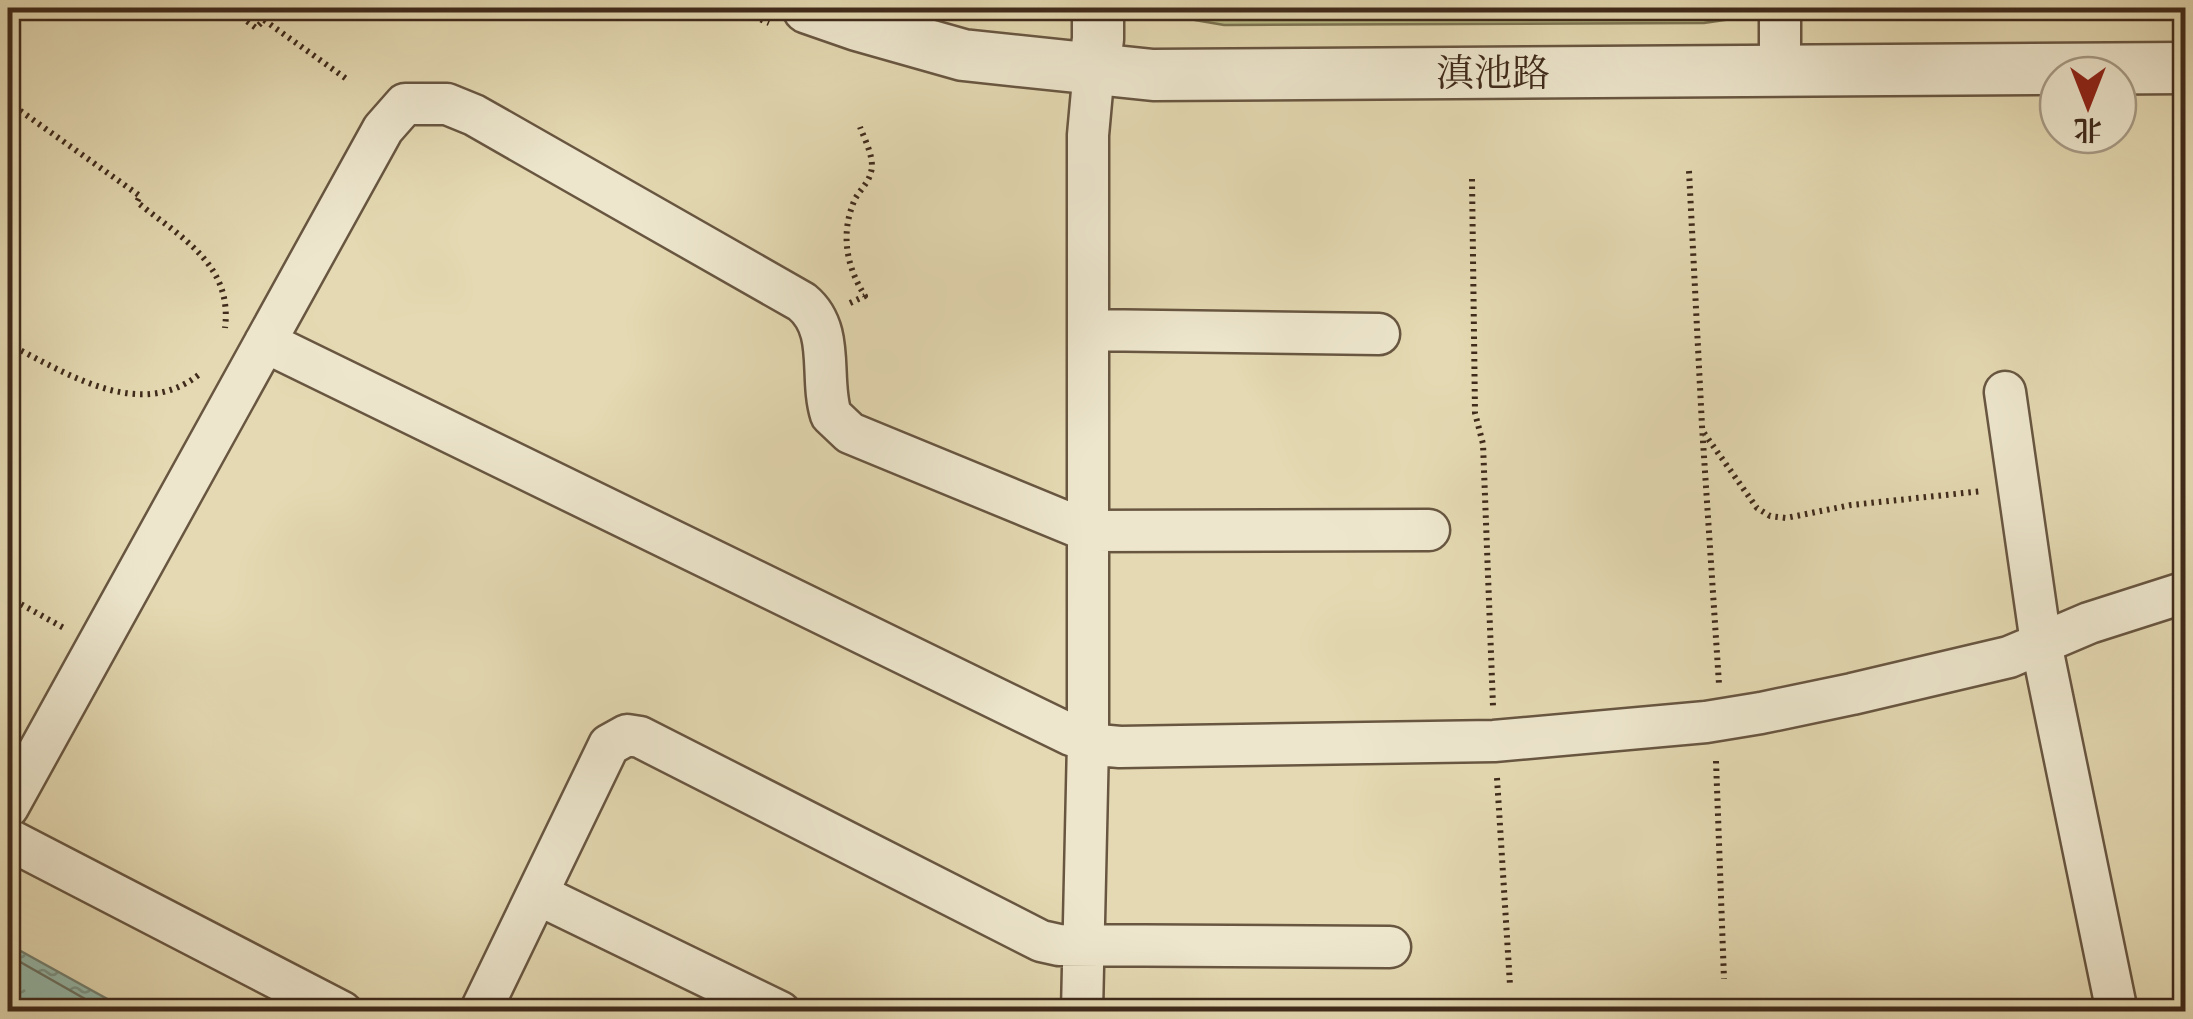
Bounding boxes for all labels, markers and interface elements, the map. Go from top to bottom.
street label: 滇池路 [1436,50,1550,96]
north arrow [2038,55,2138,155]
text: 北 [2074,112,2102,147]

